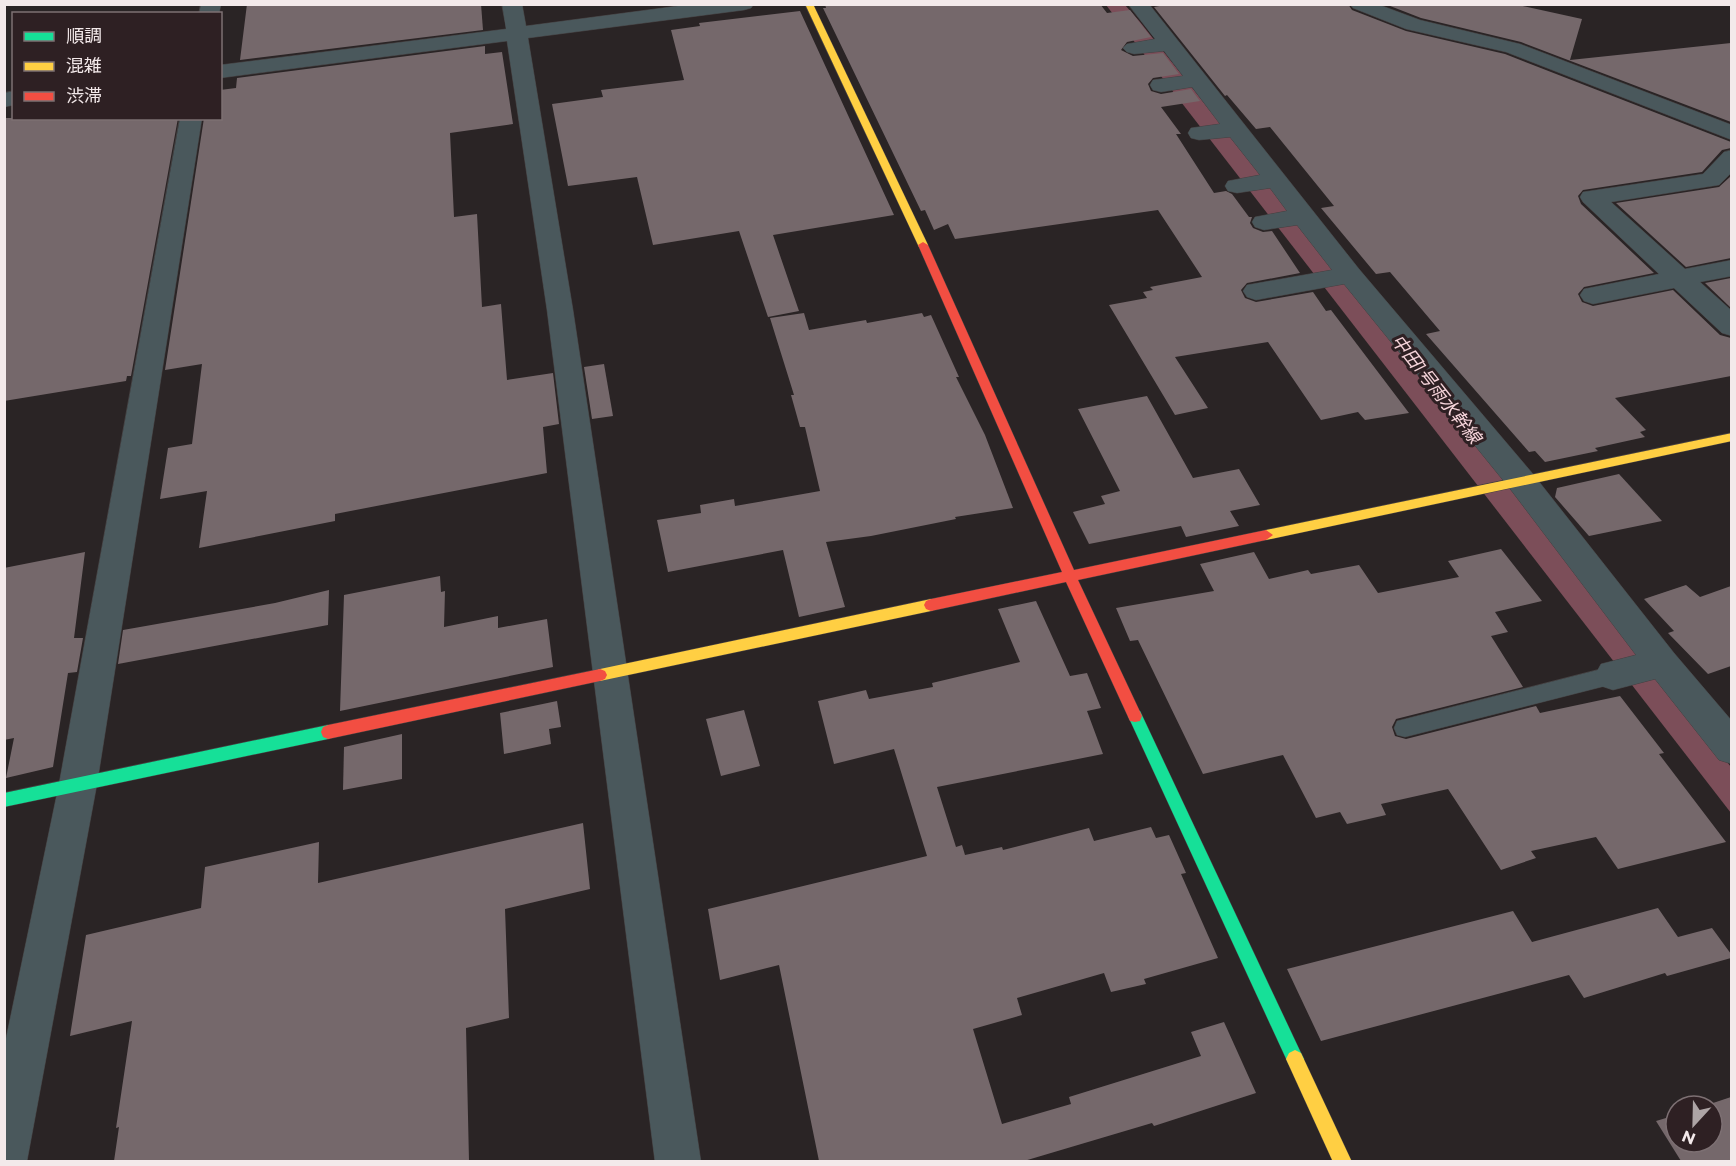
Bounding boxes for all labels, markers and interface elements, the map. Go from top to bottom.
legend [12,12,222,120]
text: 順調 [66,25,102,47]
text: 混雑 [66,55,102,77]
text: 渋滞 [66,85,102,107]
water label: 中田1号雨水幹線 [1387,330,1487,450]
north arrow [1664,1094,1724,1154]
text: N [1679,1126,1698,1149]

